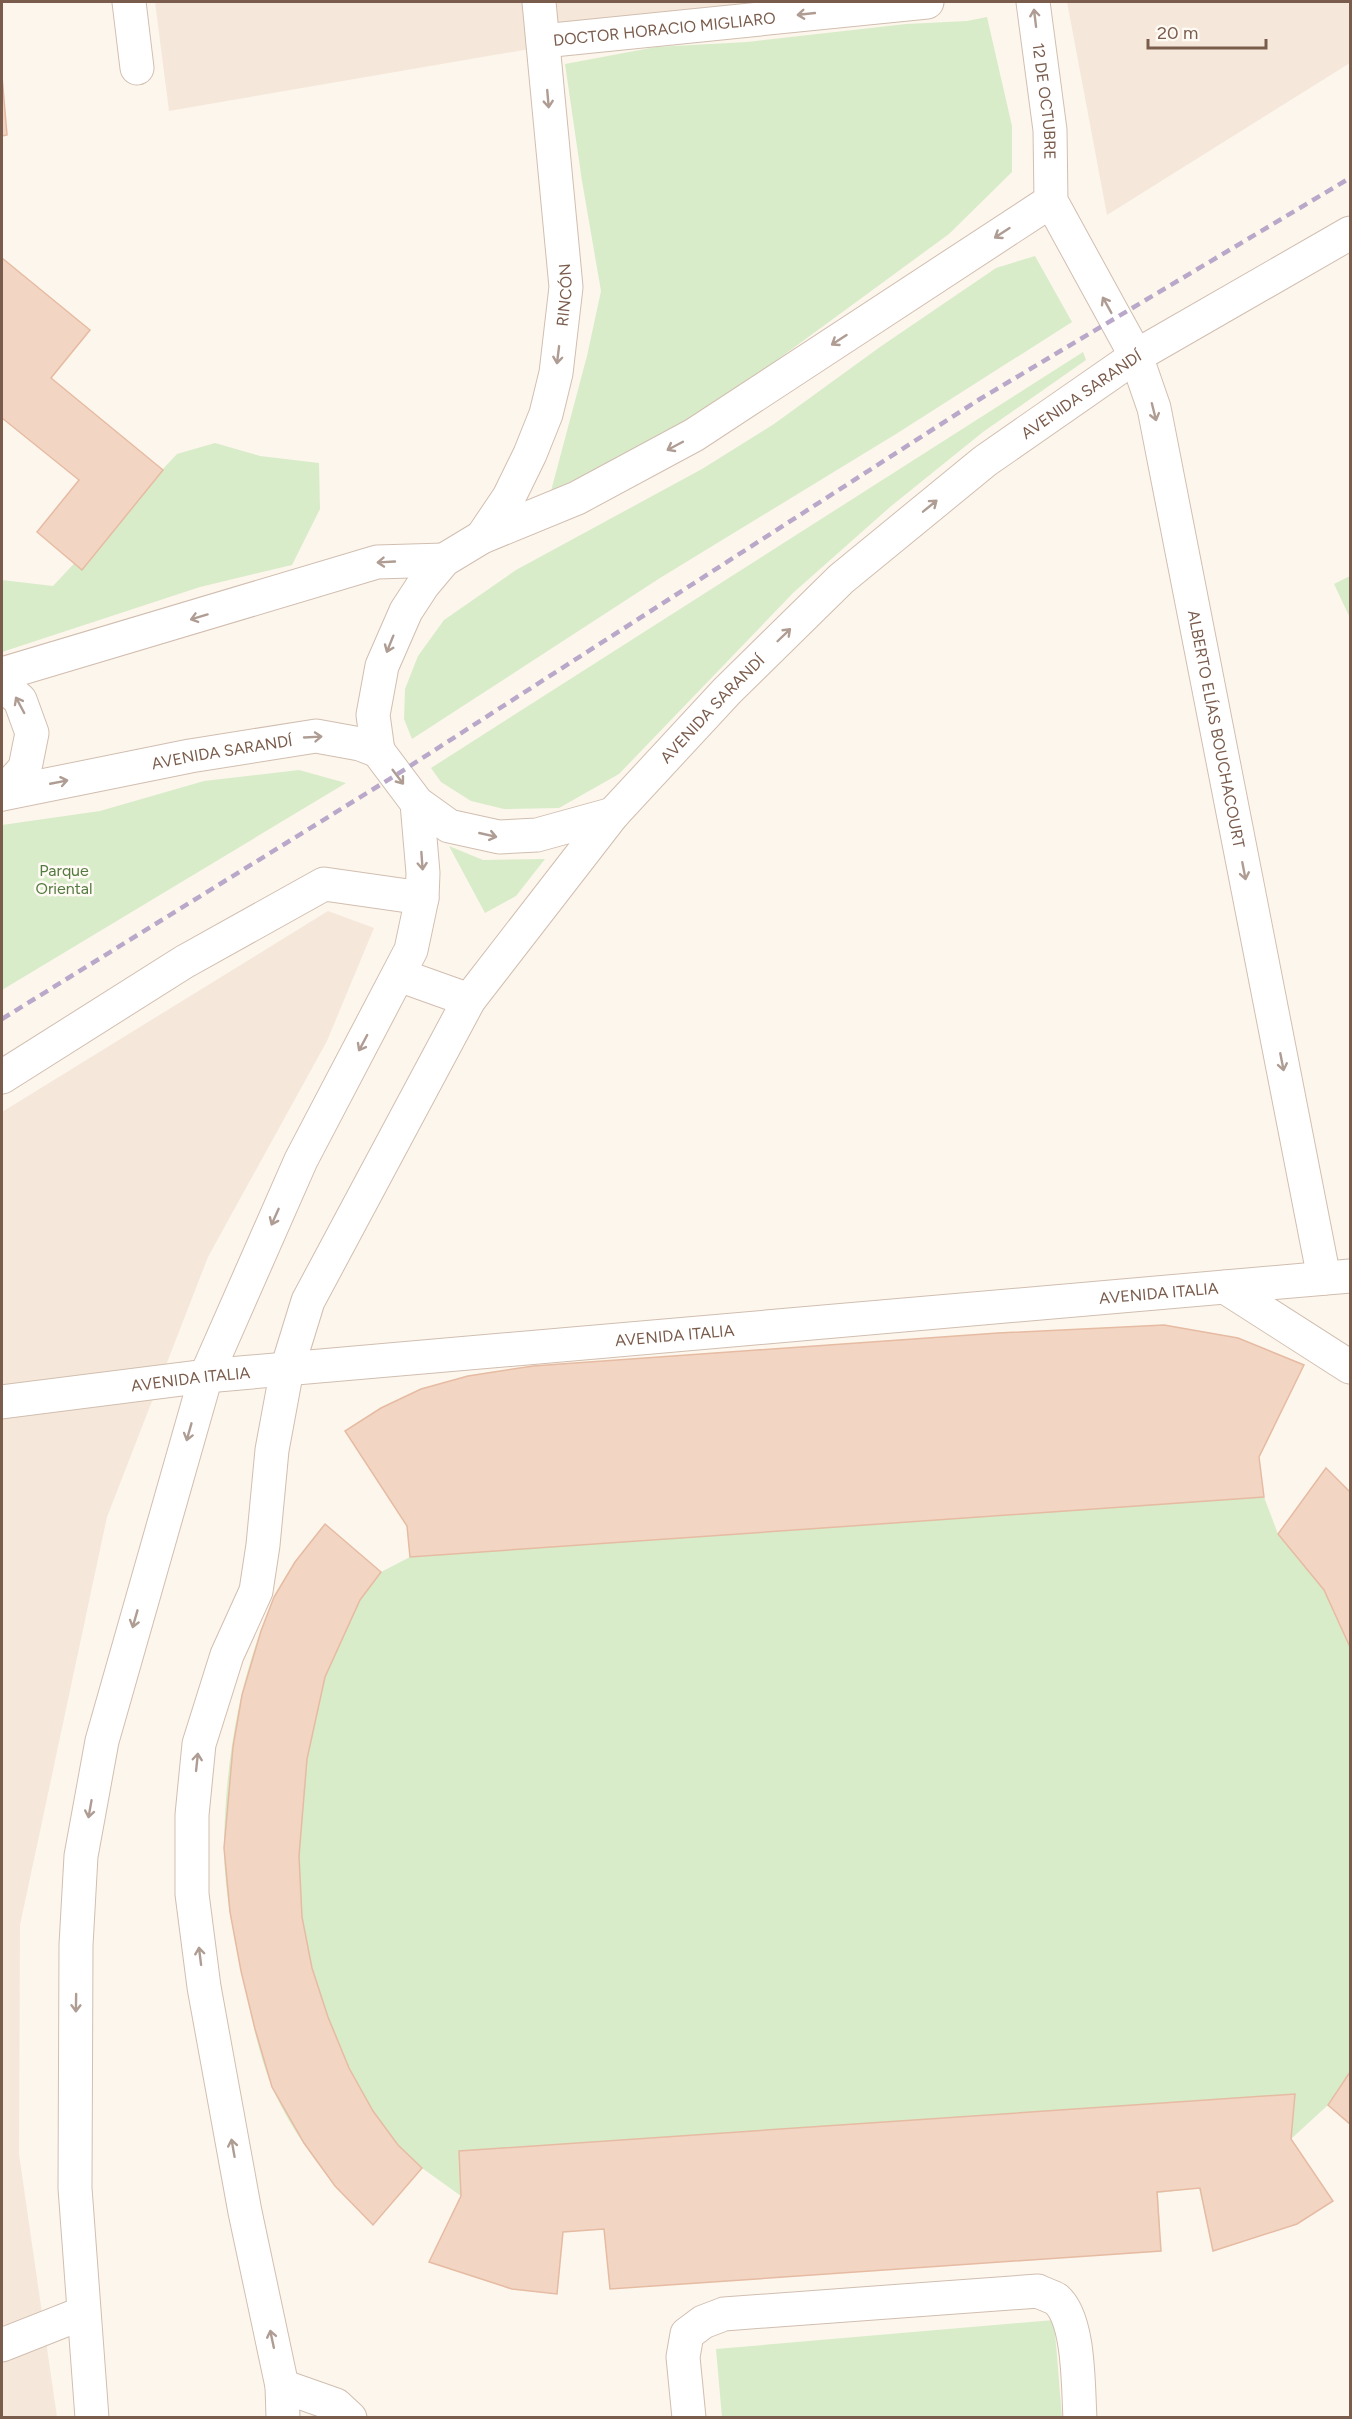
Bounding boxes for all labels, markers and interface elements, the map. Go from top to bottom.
street label: DOCTOR HORACIO MIGLIARO [552,8,777,50]
one-way arrow [1030,8,1041,28]
one-way arrow [797,9,817,20]
scale bar [1148,12,1266,50]
text: 20 m [1157,22,1198,44]
street label: 12 DE OCTUBRE [1029,42,1059,160]
one-way arrow [543,88,554,108]
one-way arrow [994,228,1011,240]
street label: RINCÓN [552,263,576,327]
one-way arrow [1101,297,1113,314]
one-way arrow [831,334,848,346]
one-way arrow [552,345,563,365]
street label: AVENIDA SARANDÍ [1017,346,1145,443]
one-way arrow [1149,402,1160,421]
one-way arrow [666,440,684,452]
one-way arrow [922,500,938,513]
one-way arrow [376,556,396,567]
street label: ALBERTO ELÍAS BOUCHACOURT [1184,608,1249,850]
one-way arrow [190,612,209,623]
one-way arrow [776,628,791,642]
one-way arrow [384,635,395,653]
street label: AVENIDA SARANDÍ [656,650,769,767]
one-way arrow [14,697,26,714]
street label: AVENIDA SARANDÍ [150,731,294,774]
one-way arrow [302,732,322,743]
one-way arrow [391,769,404,785]
one-way arrow [49,776,68,787]
one-way arrow [479,829,498,841]
one-way arrow [417,851,428,871]
park label: Parque Oriental [36,861,92,898]
one-way arrow [1239,861,1250,880]
one-way arrow [357,1034,368,1052]
one-way arrow [1277,1052,1288,1072]
one-way arrow [269,1208,280,1226]
street label: AVENIDA ITALIA [1098,1279,1219,1308]
street label: AVENIDA ITALIA [614,1321,735,1350]
street label: AVENIDA ITALIA [130,1363,251,1395]
one-way arrow [183,1422,195,1441]
one-way arrow [129,1609,141,1628]
one-way arrow [192,1752,203,1772]
one-way arrow [84,1798,95,1818]
one-way arrow [195,1946,206,1966]
one-way arrow [70,1992,82,2012]
one-way arrow [227,2139,238,2158]
one-way arrow [266,2330,277,2349]

